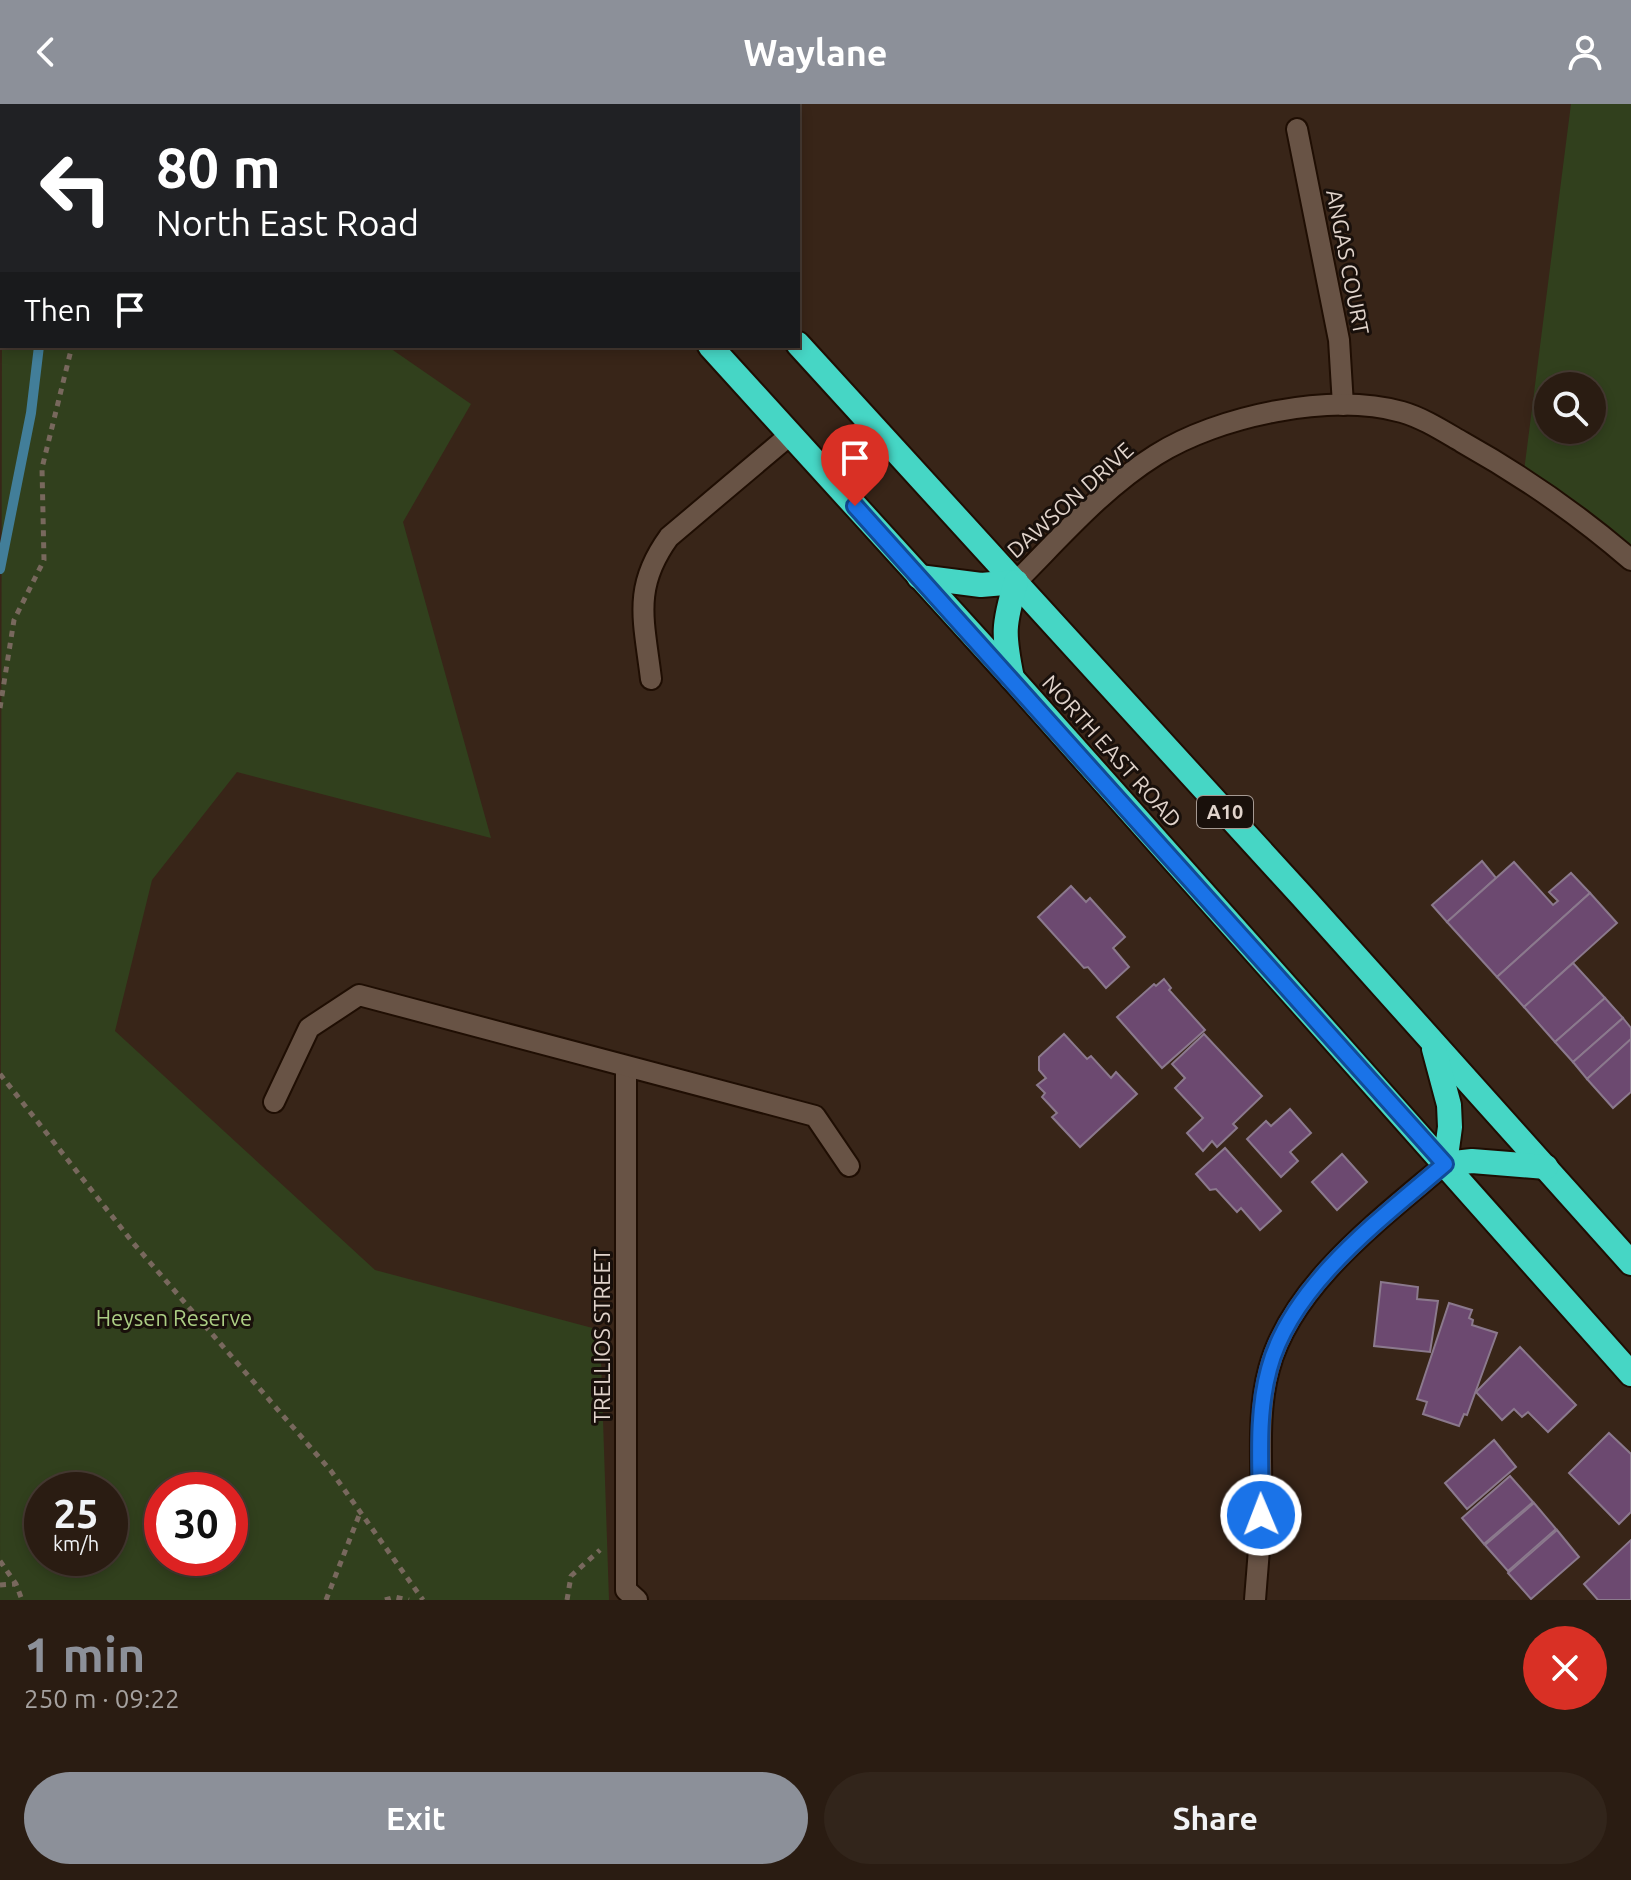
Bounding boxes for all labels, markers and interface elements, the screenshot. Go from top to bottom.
icon: back [24,30,68,74]
icon: person [1563,30,1607,74]
text: Waylane [744,32,887,73]
icon: left [24,136,128,240]
text: 80 m [156,136,281,199]
street label: ANGAS COURT [1322,187,1375,336]
text: North East Road [156,202,419,243]
icon: arrive [108,288,152,332]
text: Then [24,293,92,327]
map controls [1534,372,1606,444]
button: search [1534,372,1606,444]
pin [821,424,889,506]
icon: arrive [833,436,877,480]
street label: DAWSON DRIVE [1002,437,1138,563]
street label: NORTH EAST ROAD [1038,670,1187,832]
road number: A10 [1197,796,1253,828]
street label: TRELLIOS STREET [589,1249,614,1423]
park label: Heysen Reserve [96,1305,252,1330]
speed limit sign: 30 [144,1472,248,1576]
position arrow [1219,1473,1303,1557]
text: 25 [53,1491,99,1536]
text: km/h [53,1532,99,1555]
button: close [1523,1626,1607,1710]
text: 1 min [24,1627,145,1681]
text: 250 m · 09:22 [24,1684,180,1713]
button: Exit [24,1772,808,1864]
button: Share [824,1772,1607,1864]

